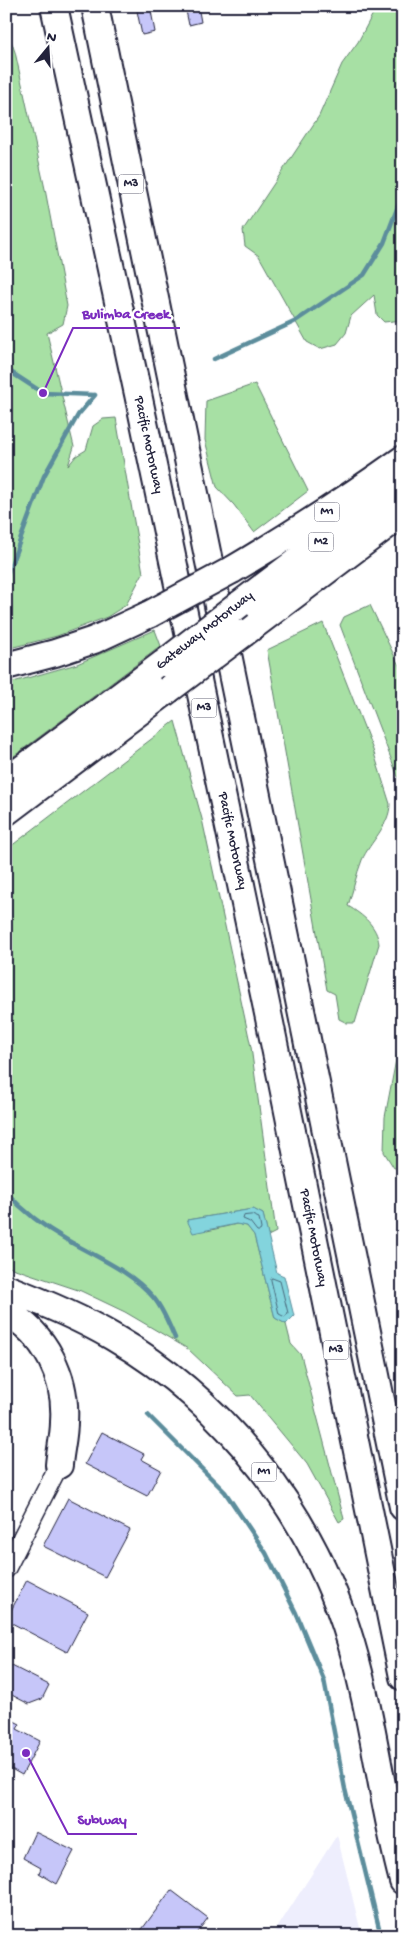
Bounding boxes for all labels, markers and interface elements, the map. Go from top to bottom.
north arrow [22,22,72,72]
text: N [44,29,58,48]
road number: M3 [118,174,144,193]
callout: Bulimba Creek [73,298,180,328]
text: Bulimba Creek [81,306,172,324]
street label: Pacific Motorway [129,394,167,495]
road number: M1 [314,502,340,522]
road number: M2 [308,532,334,552]
street label: Gateway Motorway [153,588,257,674]
road number: M3 [192,698,216,718]
street label: Pacific Motorway [213,790,251,891]
street label: Pacific Motorway [295,1187,331,1288]
road number: M3 [324,1340,348,1360]
road number: M1 [252,1462,276,1481]
callout: Subway [68,1804,137,1834]
text: Subway [77,1812,127,1830]

